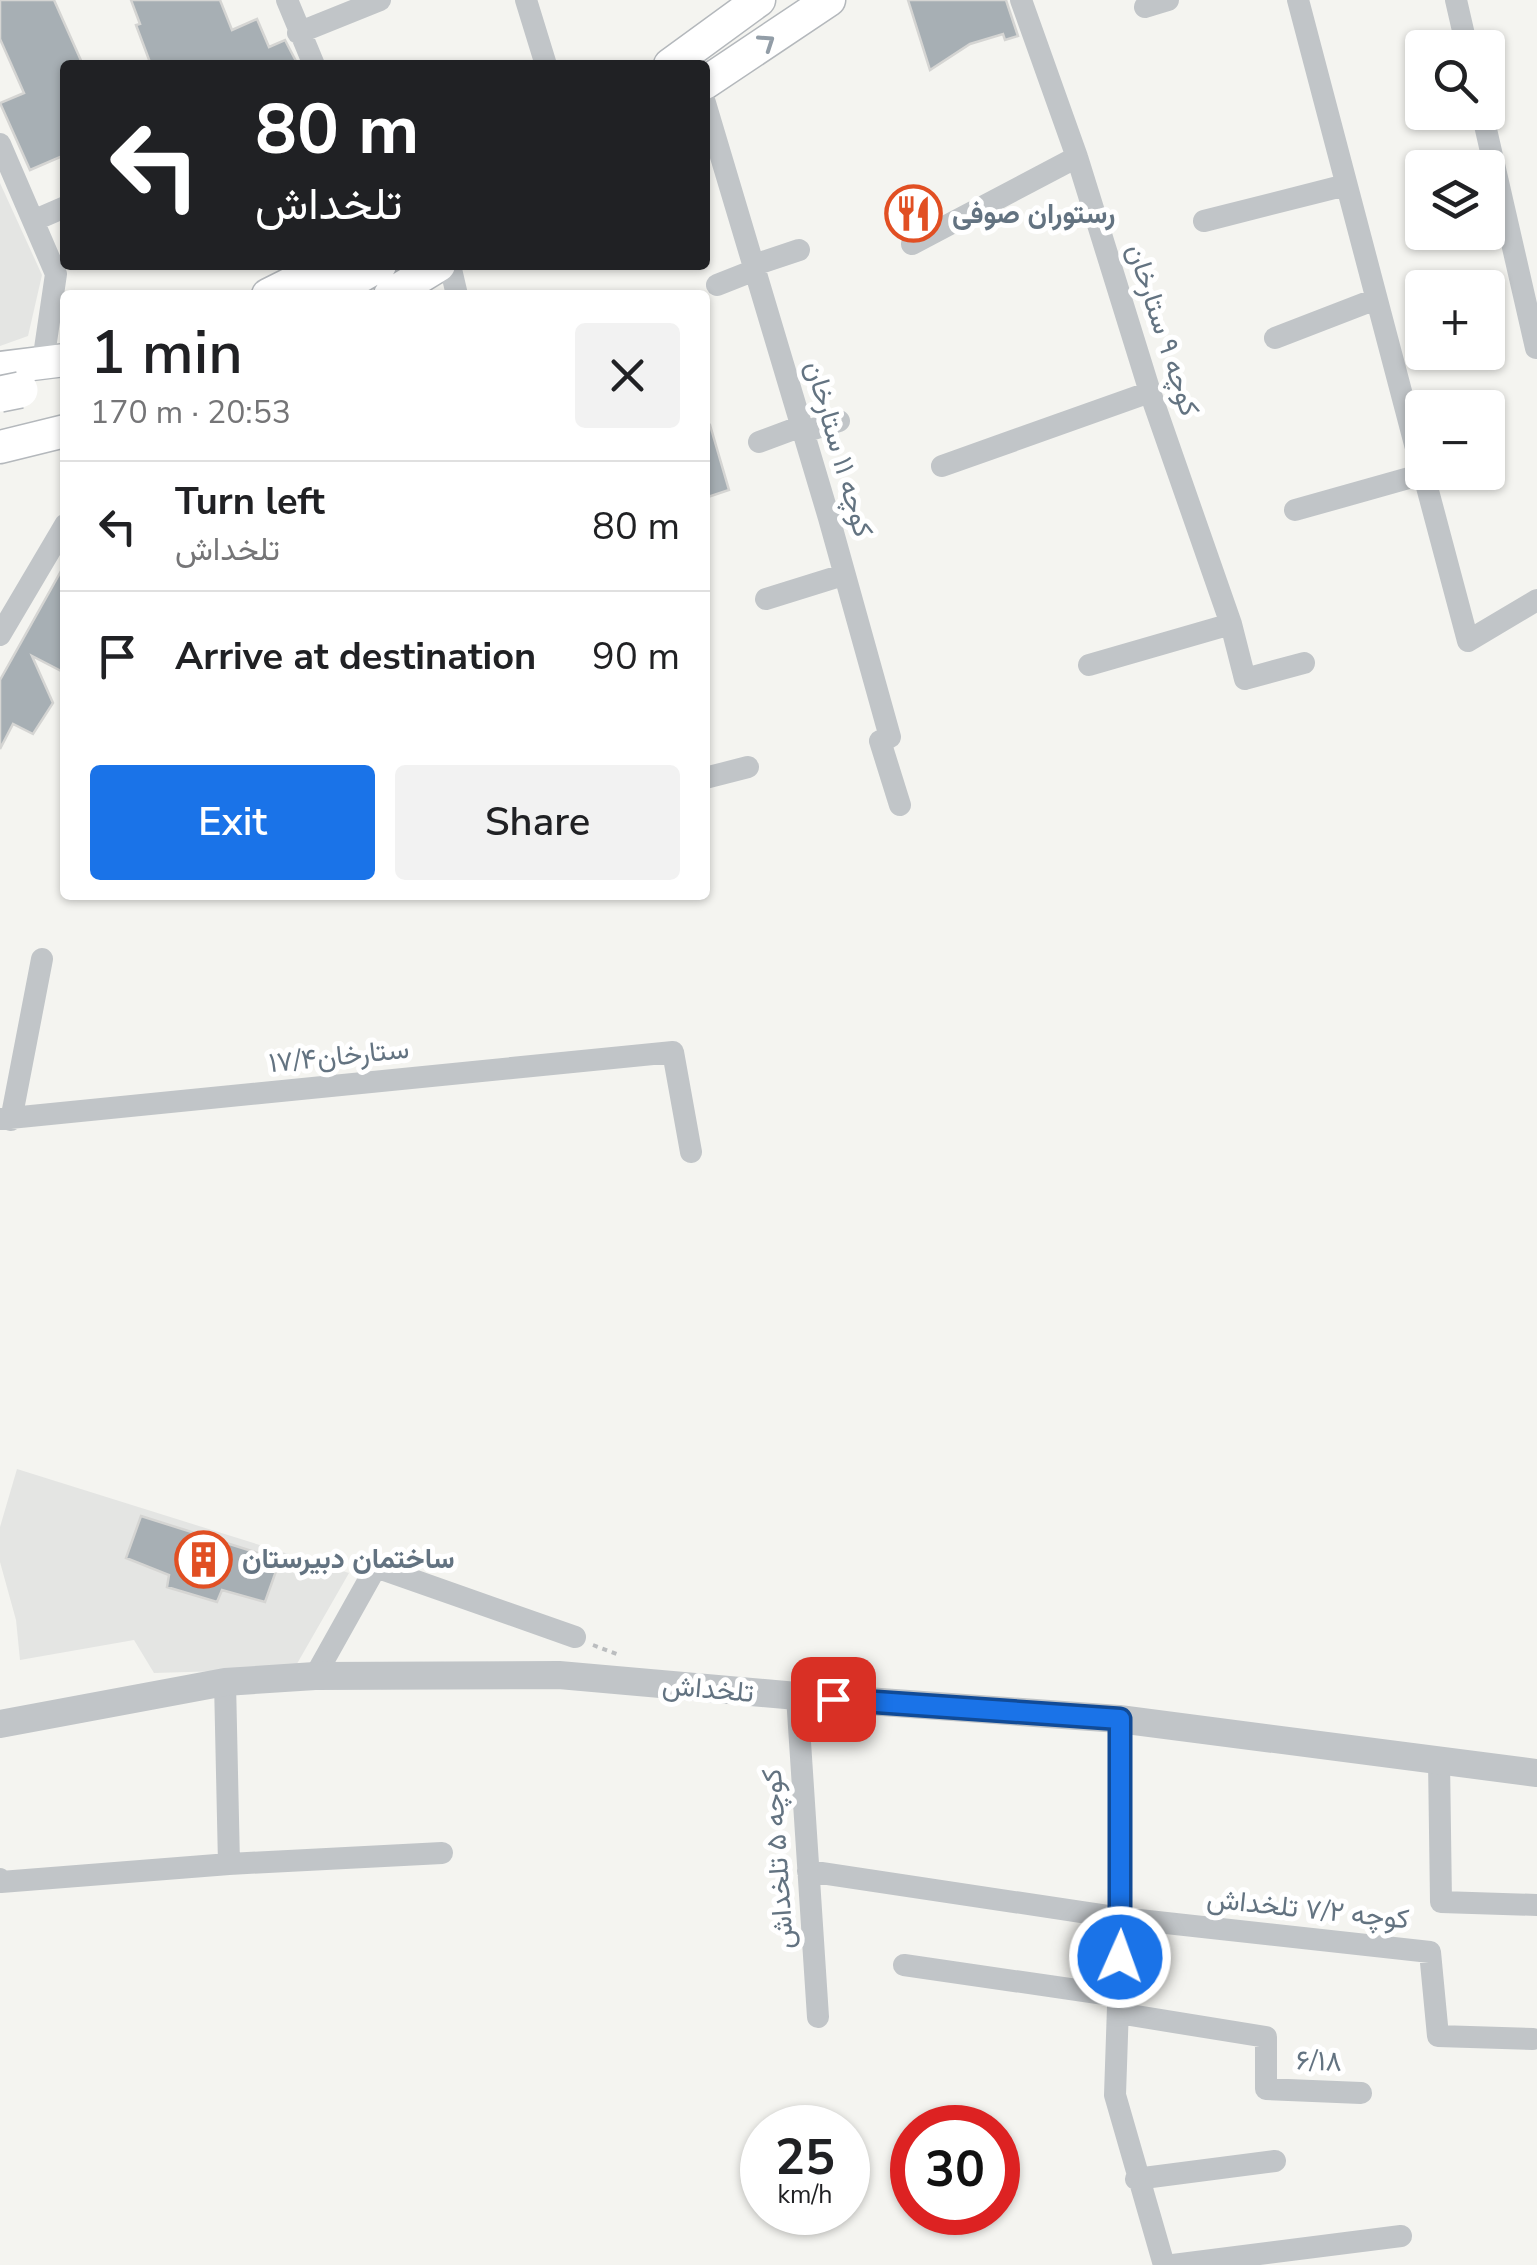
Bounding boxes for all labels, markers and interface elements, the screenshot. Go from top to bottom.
map controls [1405,30,1505,490]
button: search [1405,30,1505,130]
one-way arrow [757,35,775,54]
text: 80 m [255,82,419,178]
icon: left [90,100,220,230]
button: layers [1405,150,1505,250]
text: تلخداش [255,174,402,235]
restaurant icon: رستوران صوفی [883,184,943,244]
place label: رستوران صوفی [952,195,1115,233]
street label: کوچه ۹ ستارخان [1117,239,1209,421]
button: + [1405,270,1505,370]
text: 1 min [90,312,243,394]
button: close [575,323,680,428]
street label: کوچه ۱۱ ستارخان [796,357,882,541]
button: − [1405,390,1505,490]
text: 170 m · 20:53 [90,391,291,434]
text: Turn left [175,476,325,527]
icon: left [90,499,145,554]
text: 80 m [592,501,680,552]
text: تلخداش [175,528,280,571]
icon: arrive [90,629,145,684]
text: Arrive at destination [175,631,536,682]
text: 90 m [592,631,680,682]
button: Exit [90,765,375,880]
button: Share [395,765,680,880]
street label: ستارخان۱۷/۴ [267,1030,411,1082]
building icon: ساختمان دبیرستان [173,1529,233,1589]
place label: ساختمان دبیرستان [242,1540,455,1578]
pin [791,1657,876,1742]
street label: تلخداش [661,1666,755,1712]
icon: arrive [806,1672,861,1727]
street label: کوچه ۵ تلخداش [753,1767,803,1951]
street label: کوچه ۷/۲ تلخداش [1205,1879,1411,1939]
position arrow [1068,1905,1172,2009]
street label: ۶/۱۸ [1295,2041,1343,2081]
speed limit sign: 30 [890,2105,1020,2235]
text: 25 [775,2123,835,2192]
text: km/h [777,2178,833,2212]

